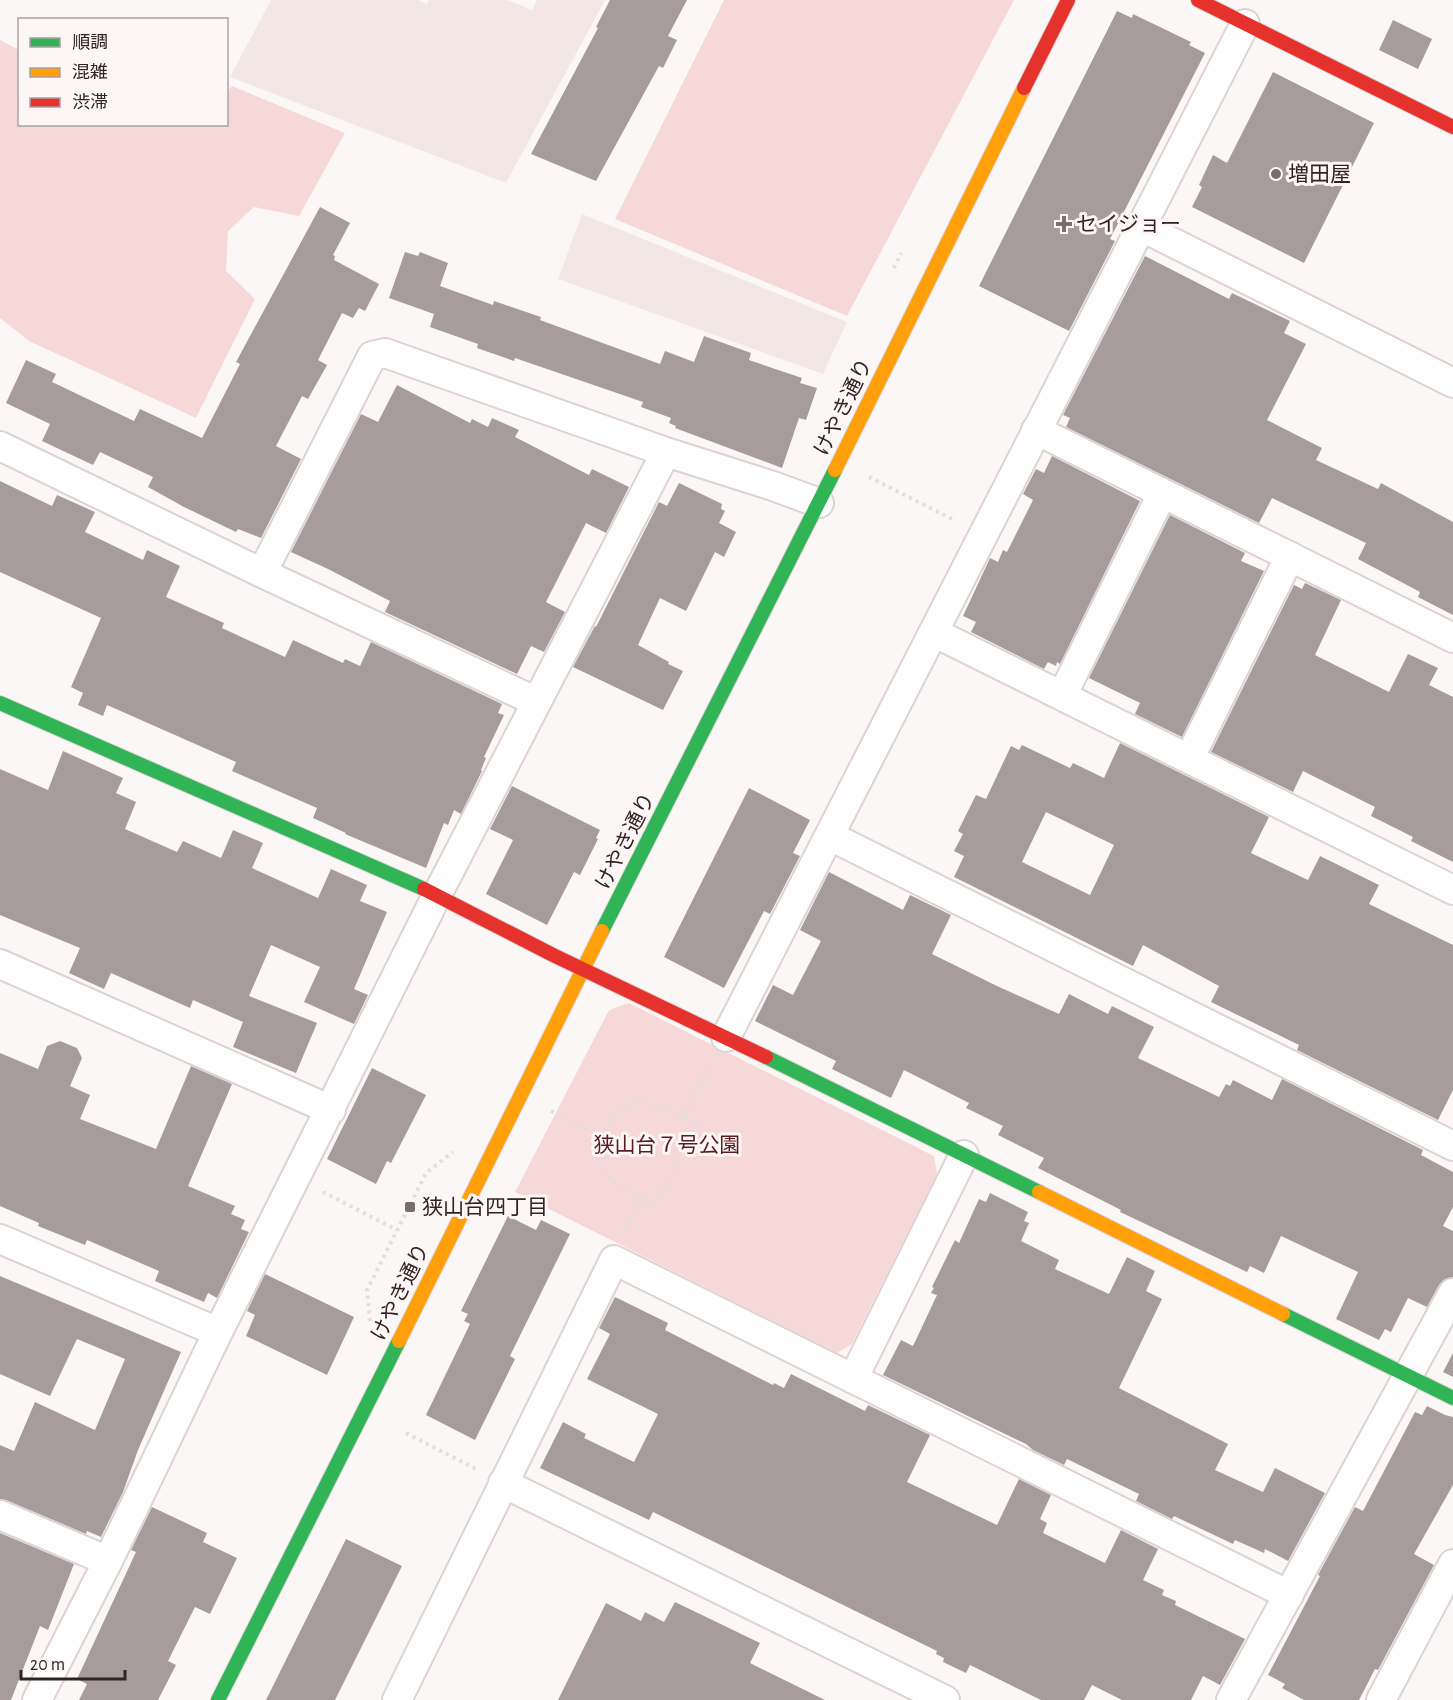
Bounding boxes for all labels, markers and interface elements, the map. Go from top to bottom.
legend [18,18,228,126]
text: 順調 [72,34,108,52]
text: 混雑 [72,62,108,82]
text: 渋滞 [72,93,108,112]
place label: 増田屋 [1288,163,1351,185]
marker: 増田屋 [1269,167,1283,181]
place label: セイジョー [1076,214,1181,235]
marker: セイジョー [1057,217,1071,231]
street label: けやき通り [810,355,876,459]
street label: けやき通り [591,789,659,893]
park label: 狭山台７号公園 [594,1134,741,1156]
place label: 狭山台四丁目 [422,1196,548,1218]
marker: 狭山台四丁目 [403,1200,417,1214]
street label: けやき通り [367,1240,433,1344]
scale bar [21,1643,124,1681]
text: 20 m [30,1656,65,1674]

